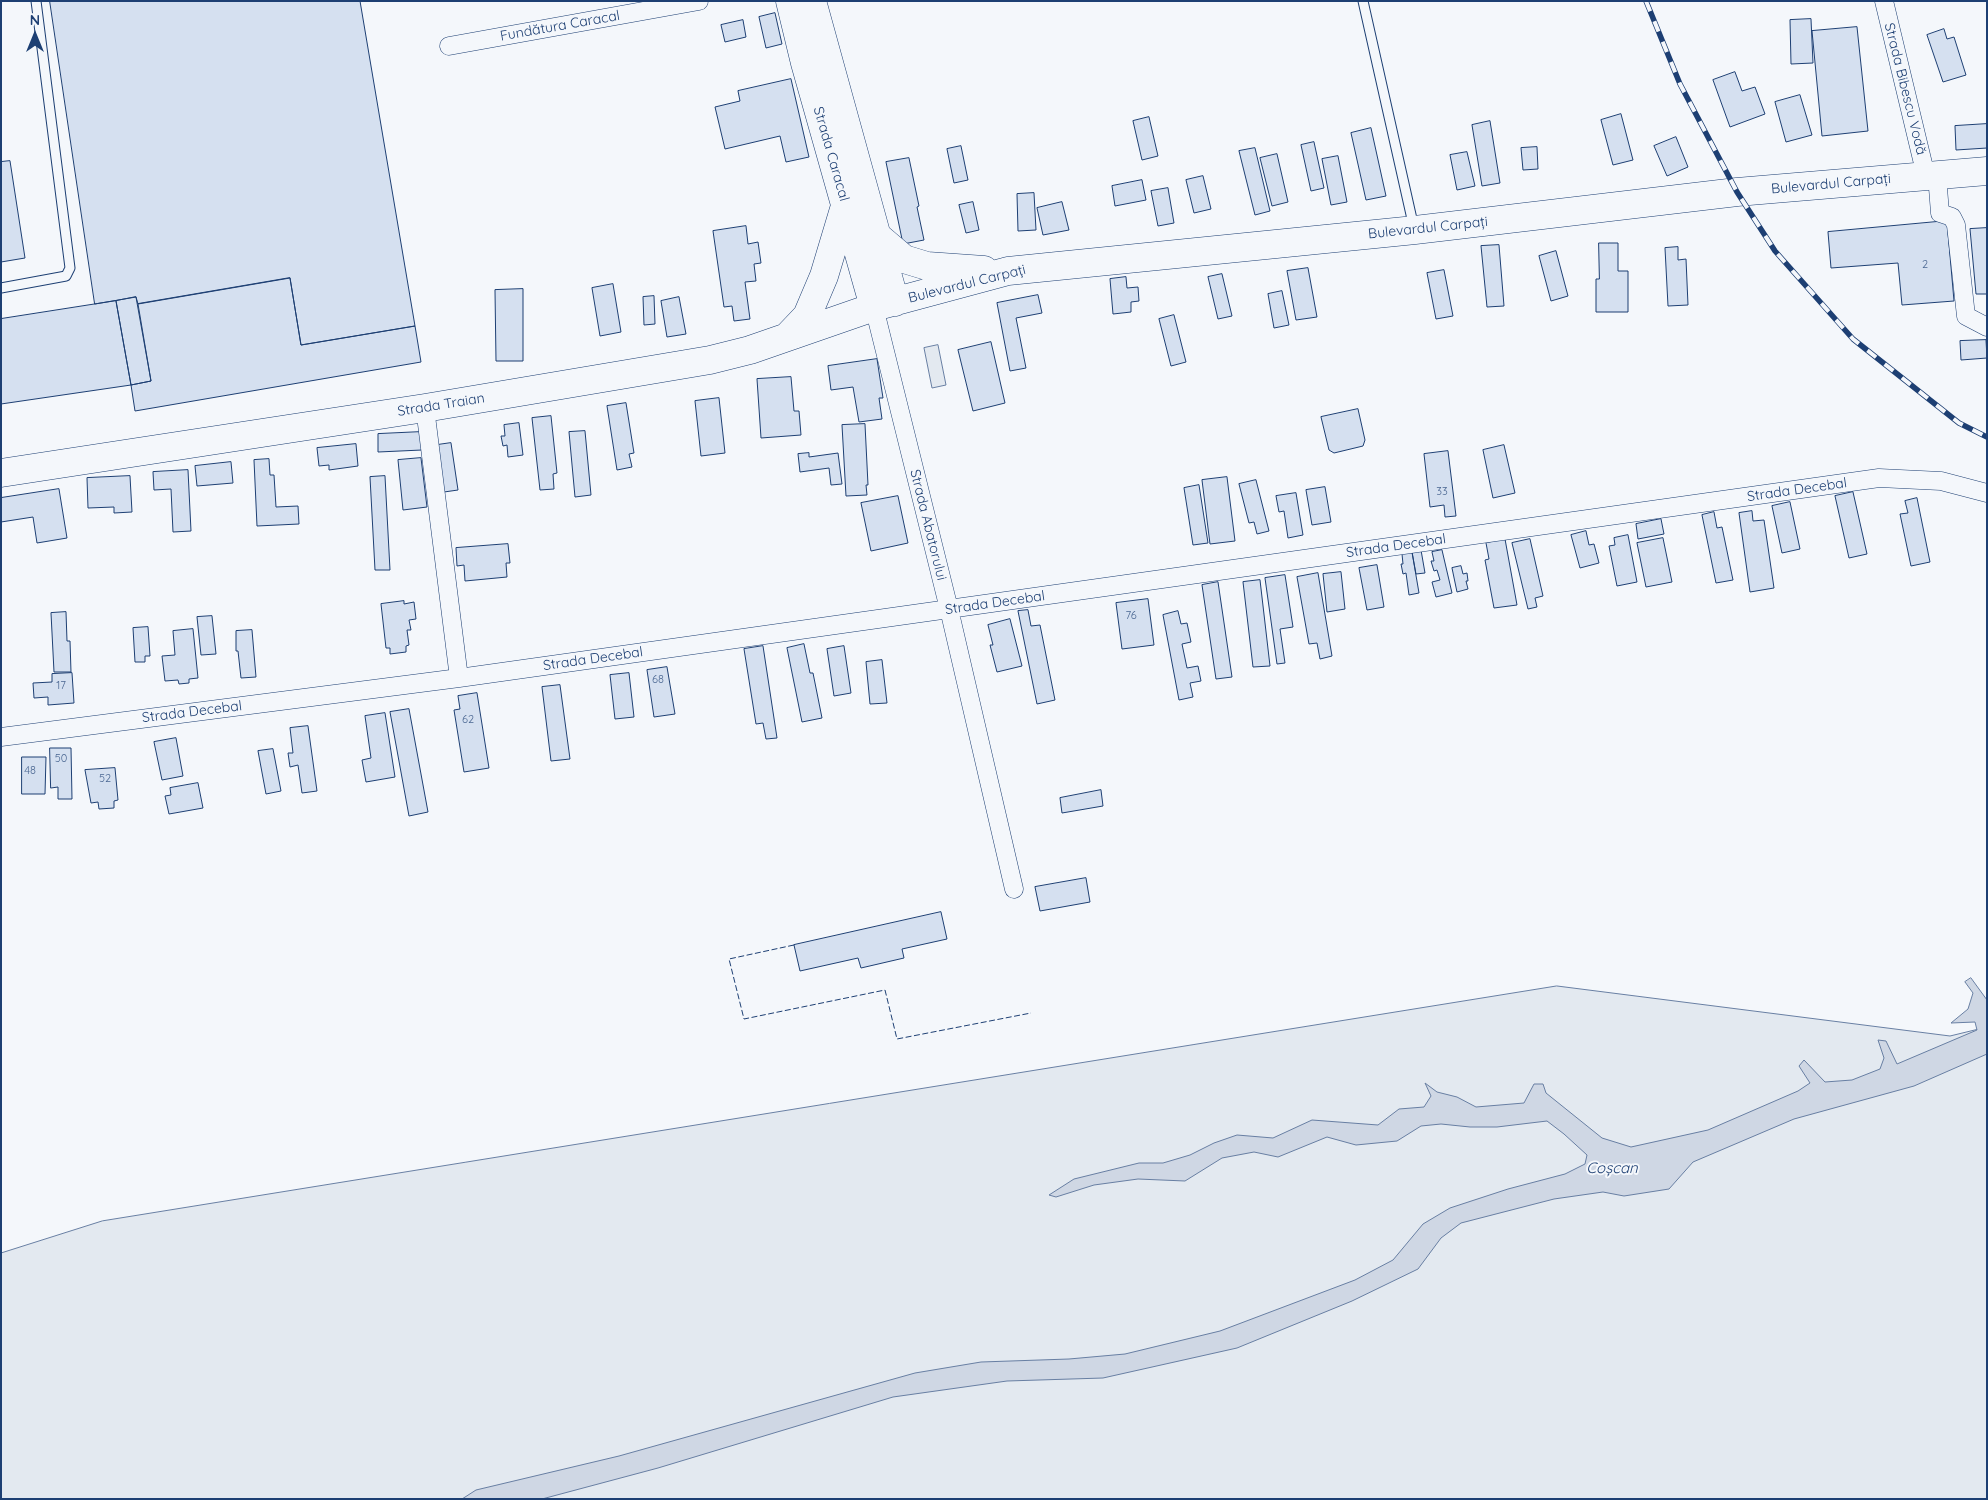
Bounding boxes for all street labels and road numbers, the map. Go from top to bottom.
street label: Fundătura Caracal [499,7,621,45]
street label: Strada Bibescu Vodă [1880,21,1930,157]
street label: Strada Caracal [810,105,852,203]
street label: Bulevardul Carpați [1770,170,1892,198]
street label: Bulevardul Carpați [1367,213,1489,243]
street label: Bulevardul Carpați [907,261,1027,307]
street label: Strada Traian [396,390,486,420]
street label: Strada Abatorului [906,468,950,582]
street label: Strada Decebal [1746,475,1848,505]
street label: Strada Decebal [1345,531,1447,561]
street label: Strada Decebal [944,588,1046,618]
street label: Strada Decebal [542,644,644,674]
street label: Strada Decebal [141,698,243,726]

